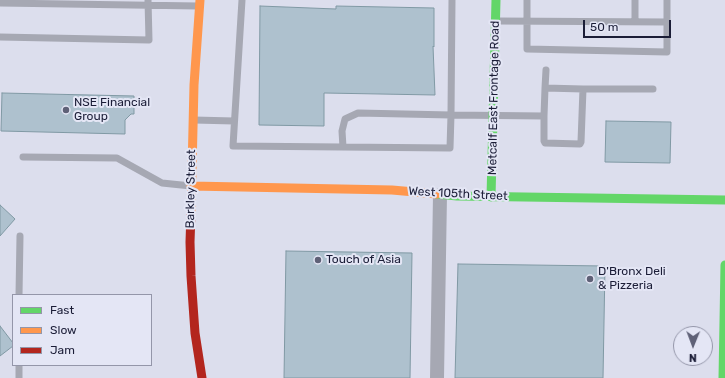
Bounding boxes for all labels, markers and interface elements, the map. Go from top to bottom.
scale bar [585,12,673,38]
text: 50 m [590,20,618,34]
street label: Metcalf East Frontage Road [485,21,503,175]
place label: NSE Financial Group [74,96,150,124]
marker: NSE Financial Group [61,105,71,115]
street label: Barkley Street [183,149,199,229]
street label: West 105th Street [408,184,508,204]
place label: Touch of Asia [326,253,401,267]
marker: Touch of Asia [313,255,323,265]
place label: D'Bronx Deli & Pizzeria [598,265,666,293]
marker: D'Bronx Deli & Pizzeria [585,274,595,284]
legend [12,294,152,366]
text: Fast [50,303,74,317]
text: Slow [50,323,77,337]
north arrow [673,326,713,366]
text: Jam [50,343,75,357]
text: N [689,351,697,364]

